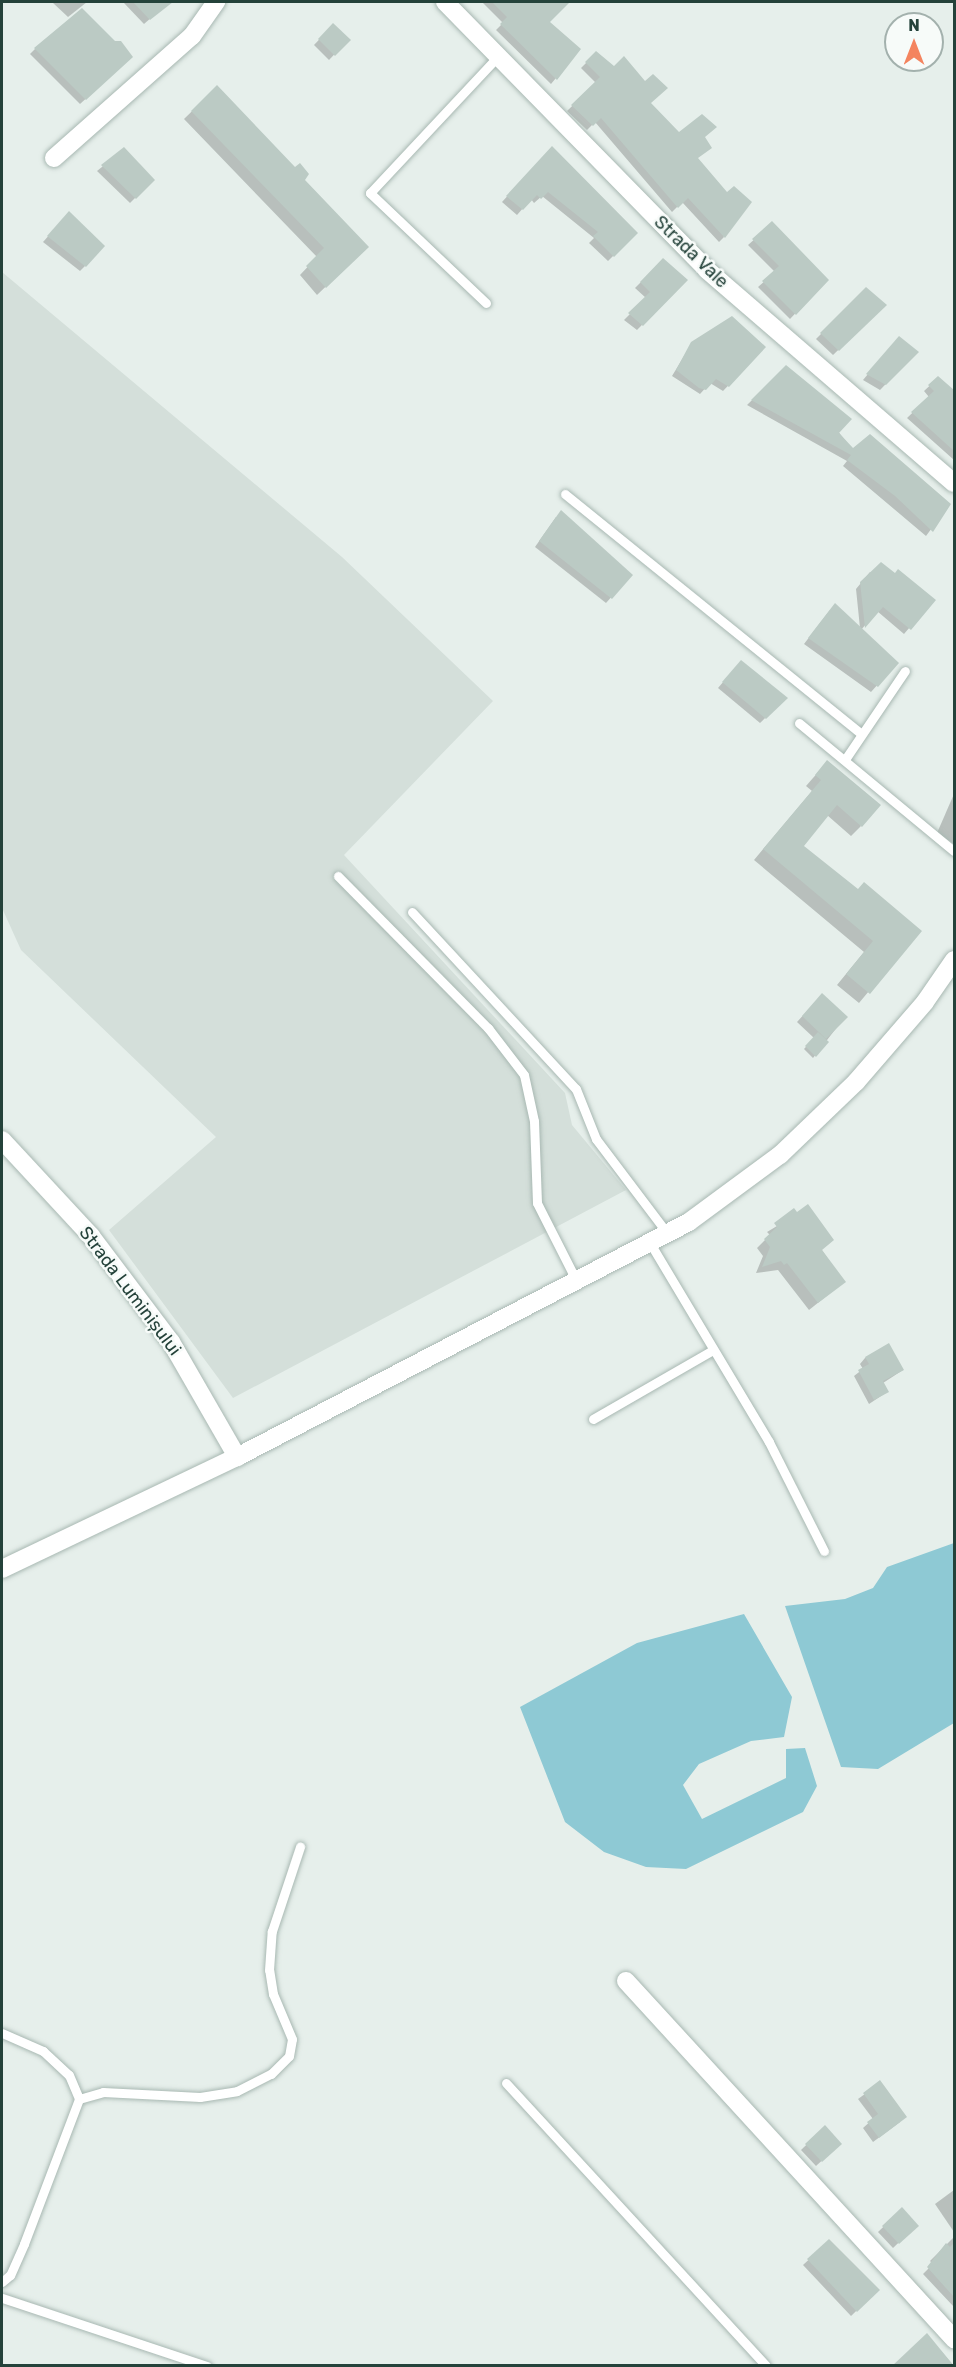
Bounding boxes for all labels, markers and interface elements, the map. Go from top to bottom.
north arrow [884,12,944,72]
text: N [908,16,920,35]
street label: Strada Vale [649,211,733,293]
street label: Strada Luminișului [74,1222,186,1360]

